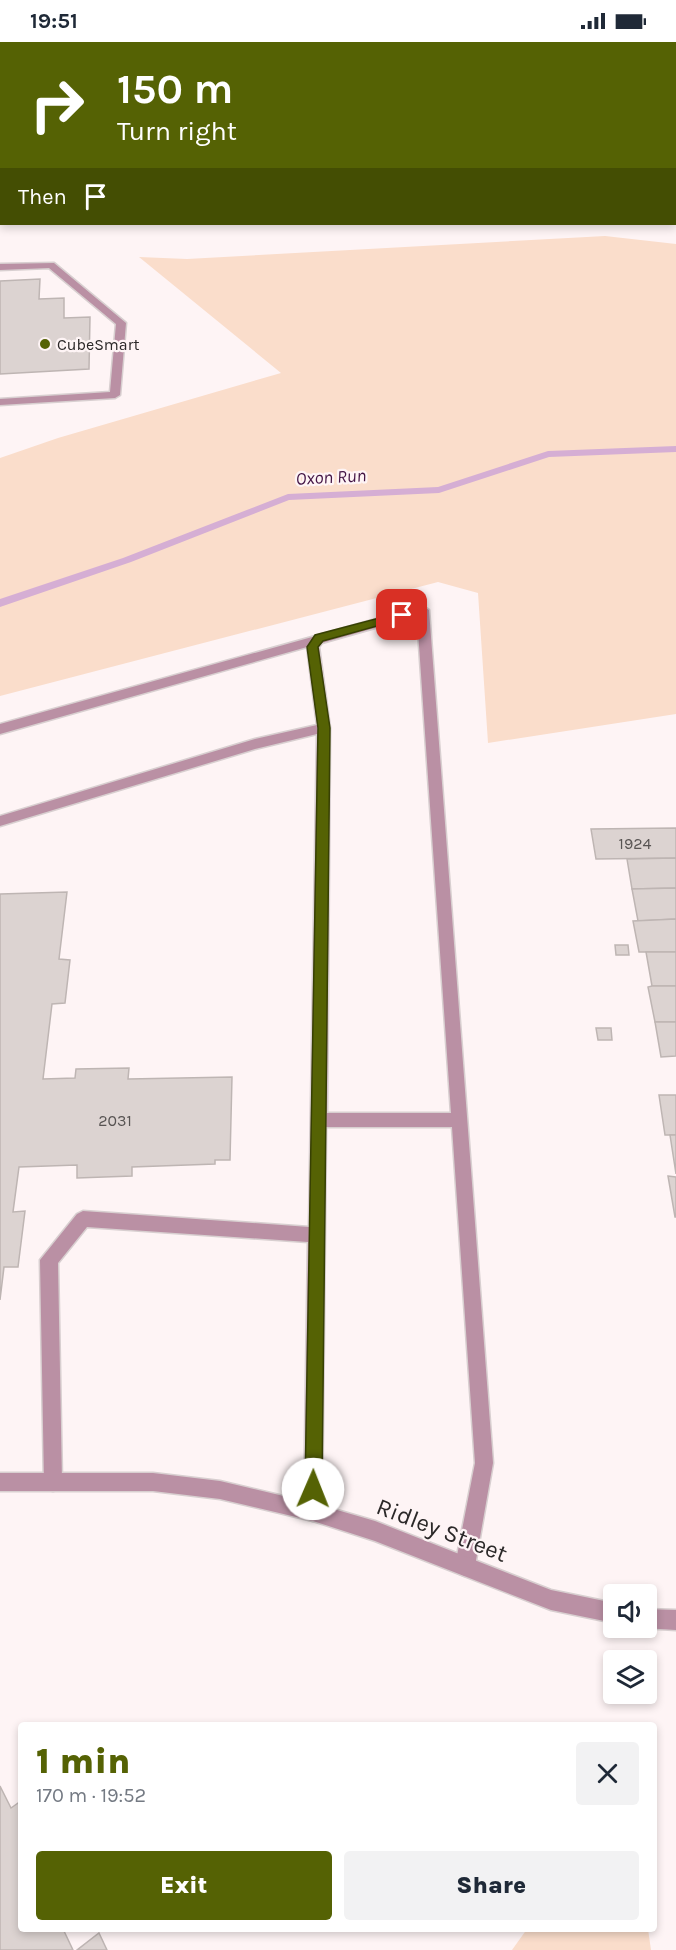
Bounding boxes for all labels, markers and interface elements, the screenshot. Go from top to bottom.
text: 19:51 [30,8,78,34]
text: 150 m [117,64,233,114]
icon: right [18,66,96,144]
text: Turn right [117,115,237,147]
icon: arrive [79,180,112,213]
text: Then [18,184,67,210]
place label: CubeSmart [57,335,139,354]
marker: CubeSmart [38,337,52,351]
water label: Oxon Run [295,464,367,490]
pin [376,589,427,640]
icon: arrive [385,598,418,631]
house number: 1924 [619,834,651,853]
house number: 2031 [98,1111,132,1130]
position arrow [281,1457,345,1521]
street label: Ridley Street [373,1492,511,1568]
map controls [603,1584,657,1704]
button: sound [603,1584,657,1638]
button: layers [603,1650,657,1704]
text: 1 min [36,1740,130,1782]
button: close [576,1742,639,1805]
text: 170 m · 19:52 [36,1784,146,1807]
button: Exit [36,1851,332,1920]
button: Share [344,1851,639,1920]

